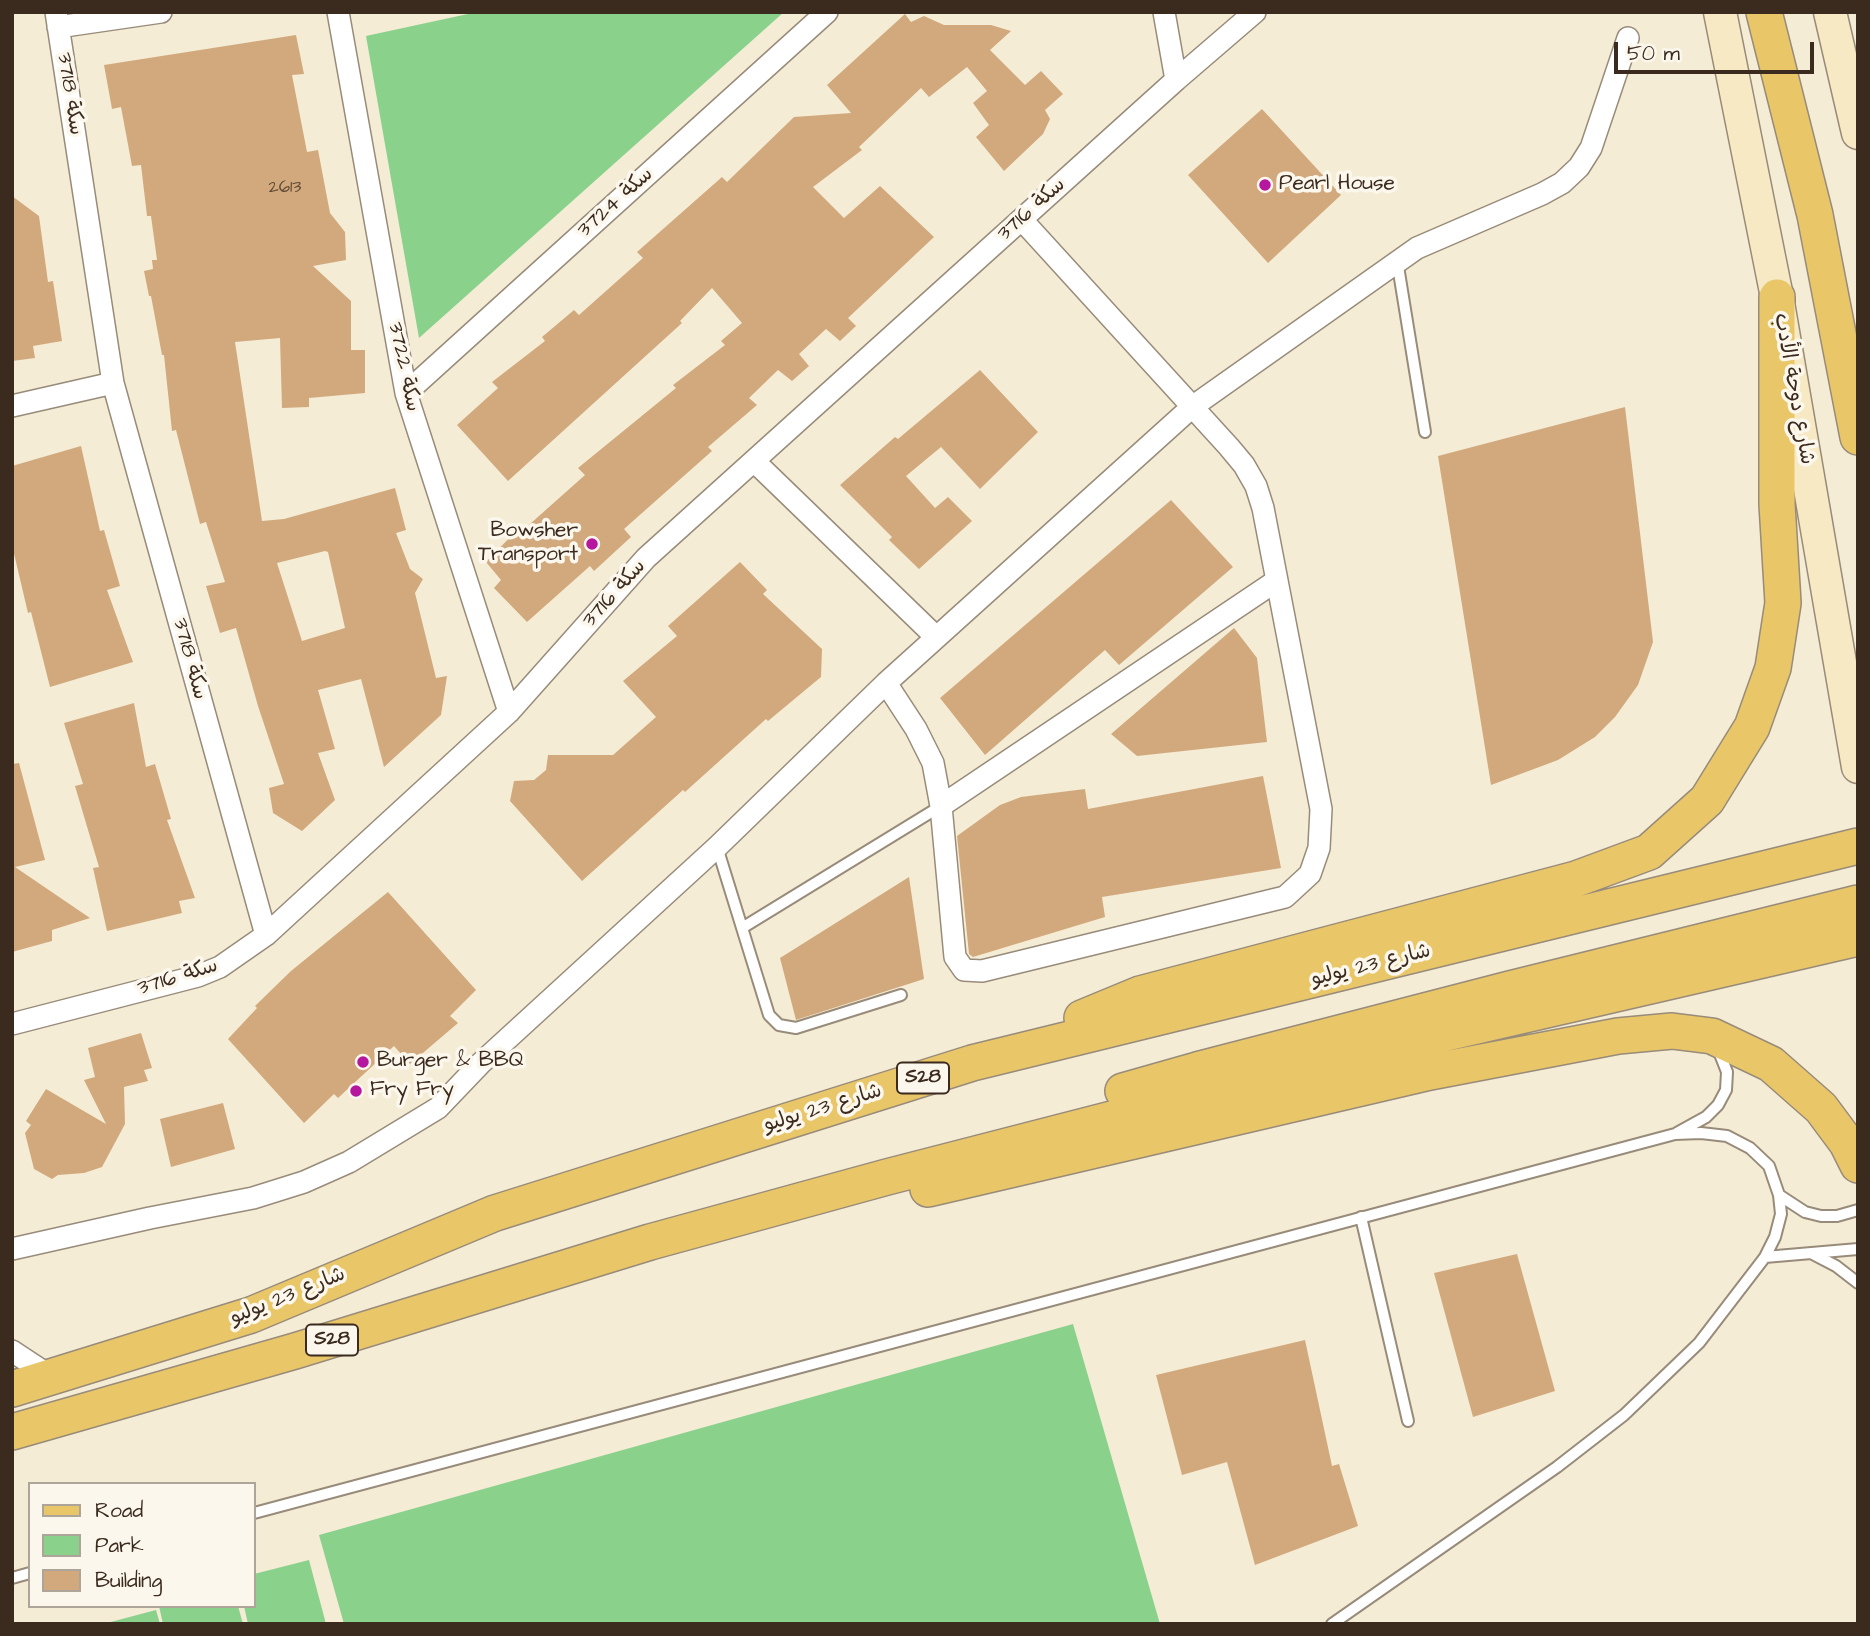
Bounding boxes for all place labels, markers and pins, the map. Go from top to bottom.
place label: Pearl House [1279,172,1395,198]
marker: Pearl House [1257,177,1273,193]
place label: Bowsher Transport [478,519,578,569]
marker: Bowsher Transport [584,536,600,552]
place label: Burger & BBQ [377,1049,524,1075]
marker: Burger & BBQ [355,1054,371,1070]
place label: Fry Fry [370,1078,454,1104]
marker: Fry Fry [348,1083,364,1099]

